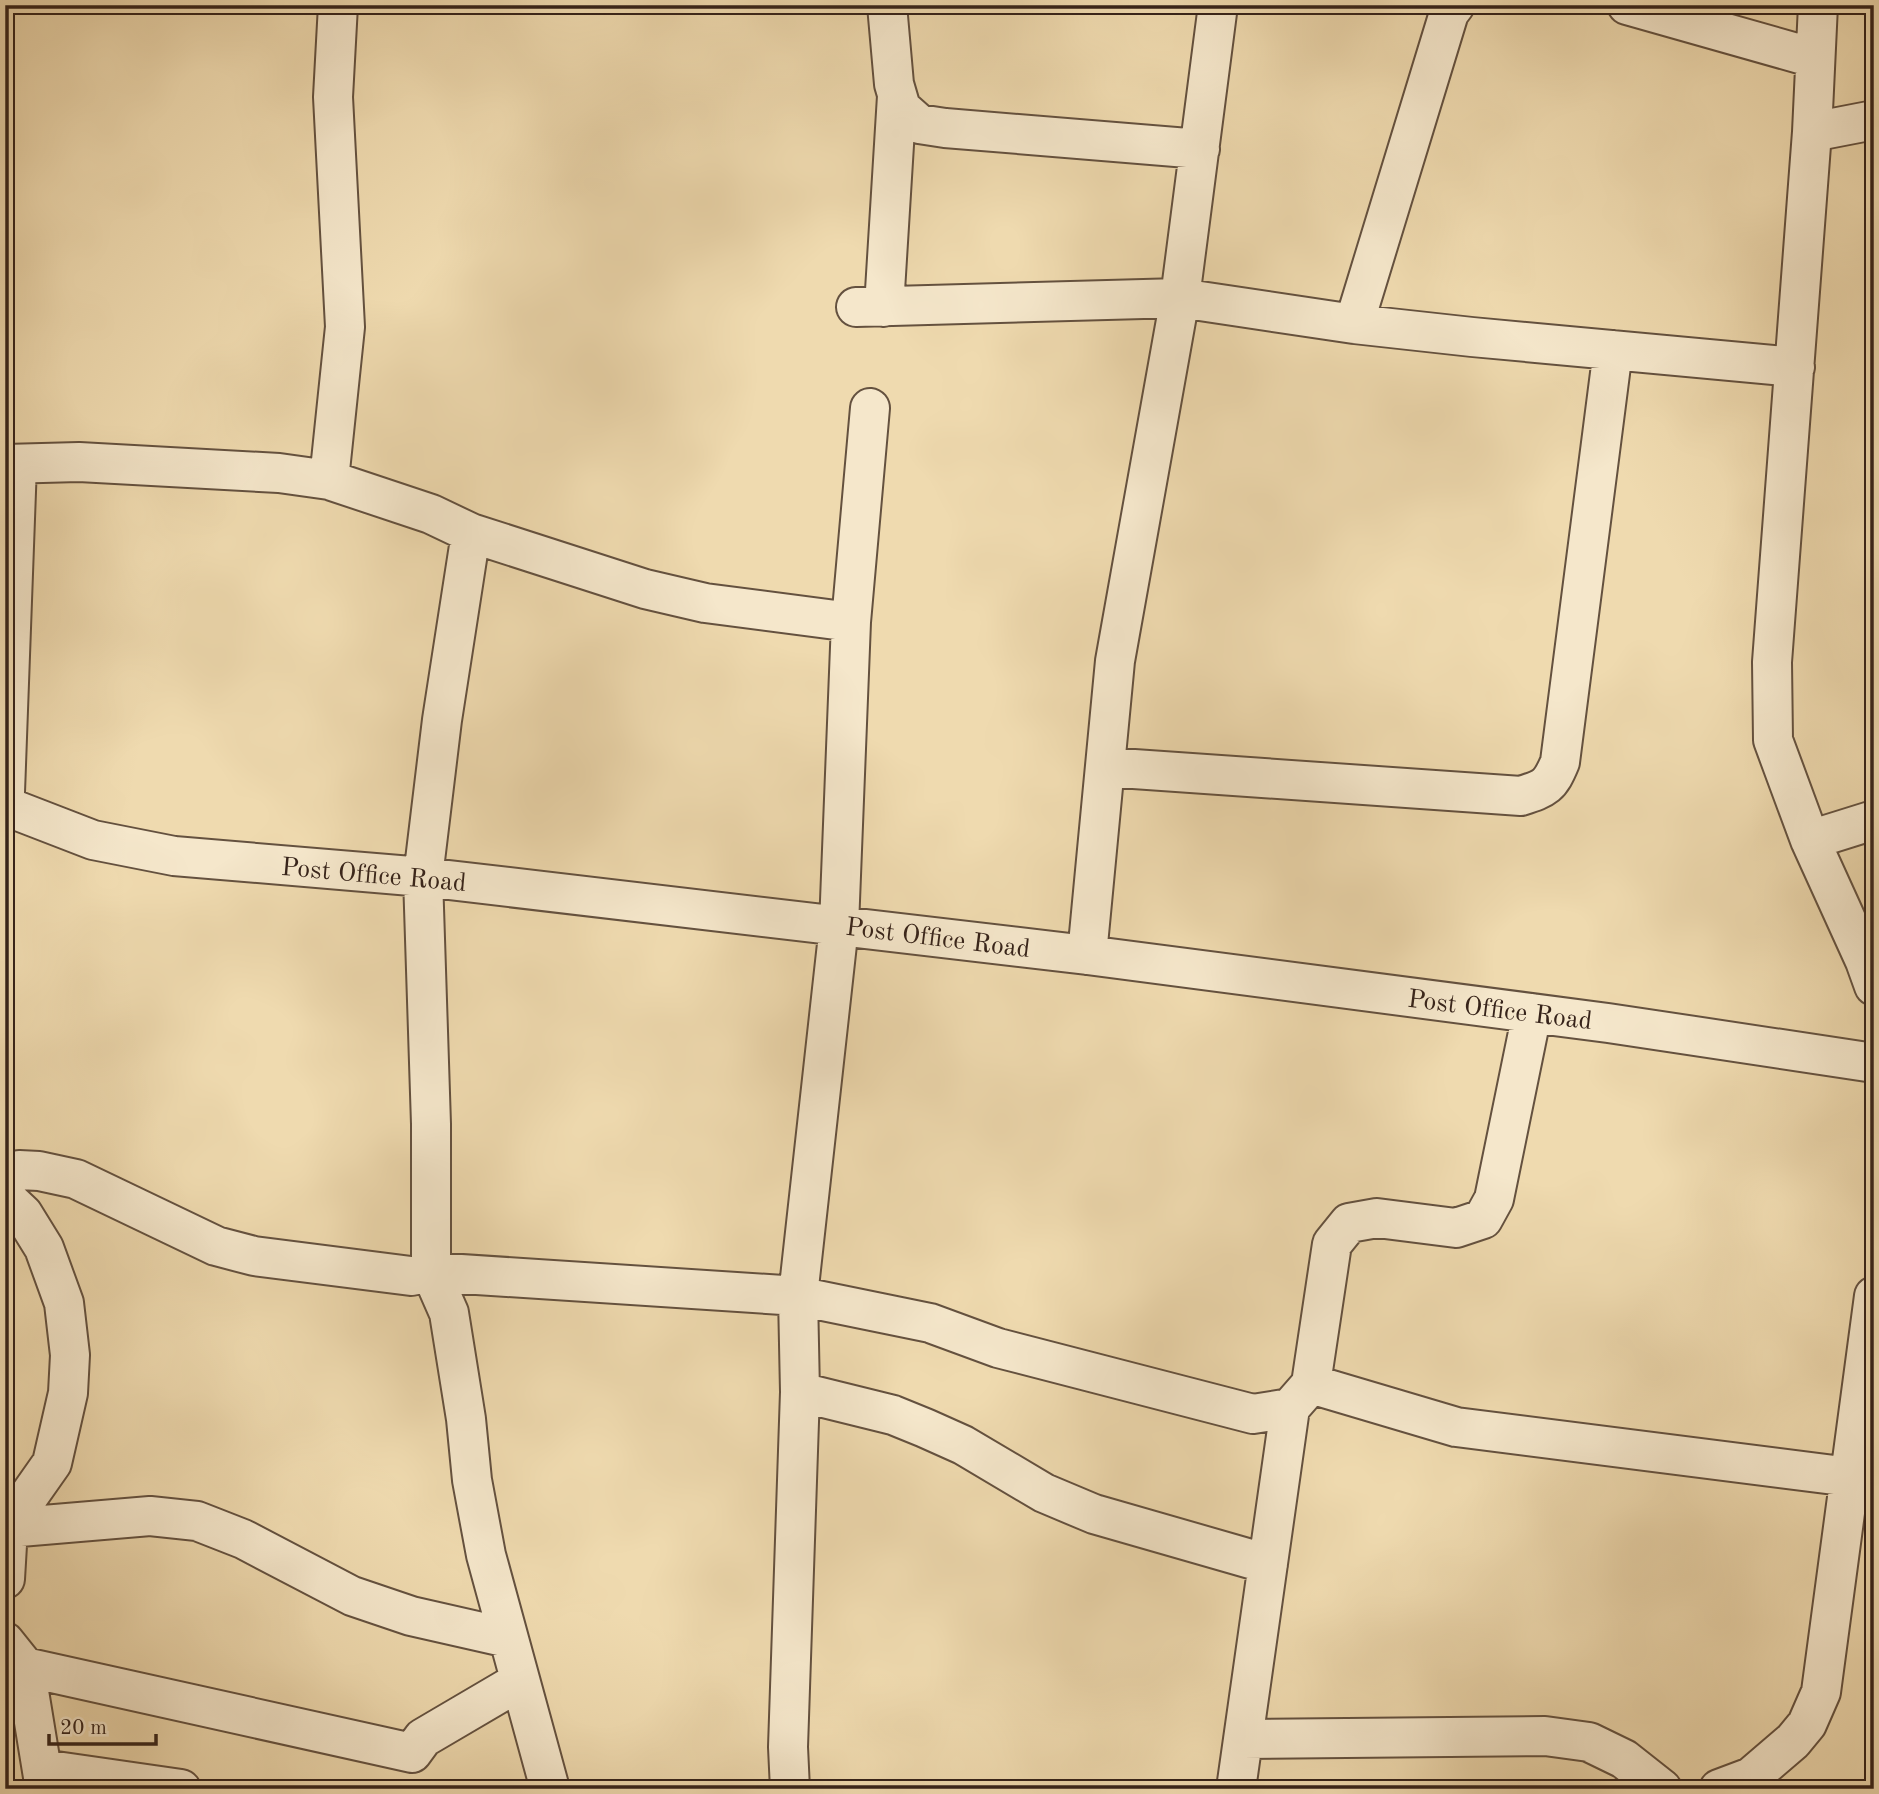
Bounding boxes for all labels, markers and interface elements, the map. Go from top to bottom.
street label: Post Office Road [280,855,468,897]
street label: Post Office Road [844,915,1032,963]
street label: Post Office Road [1406,987,1594,1035]
scale bar [49,1703,156,1747]
text: 20 m [60,1718,107,1739]

